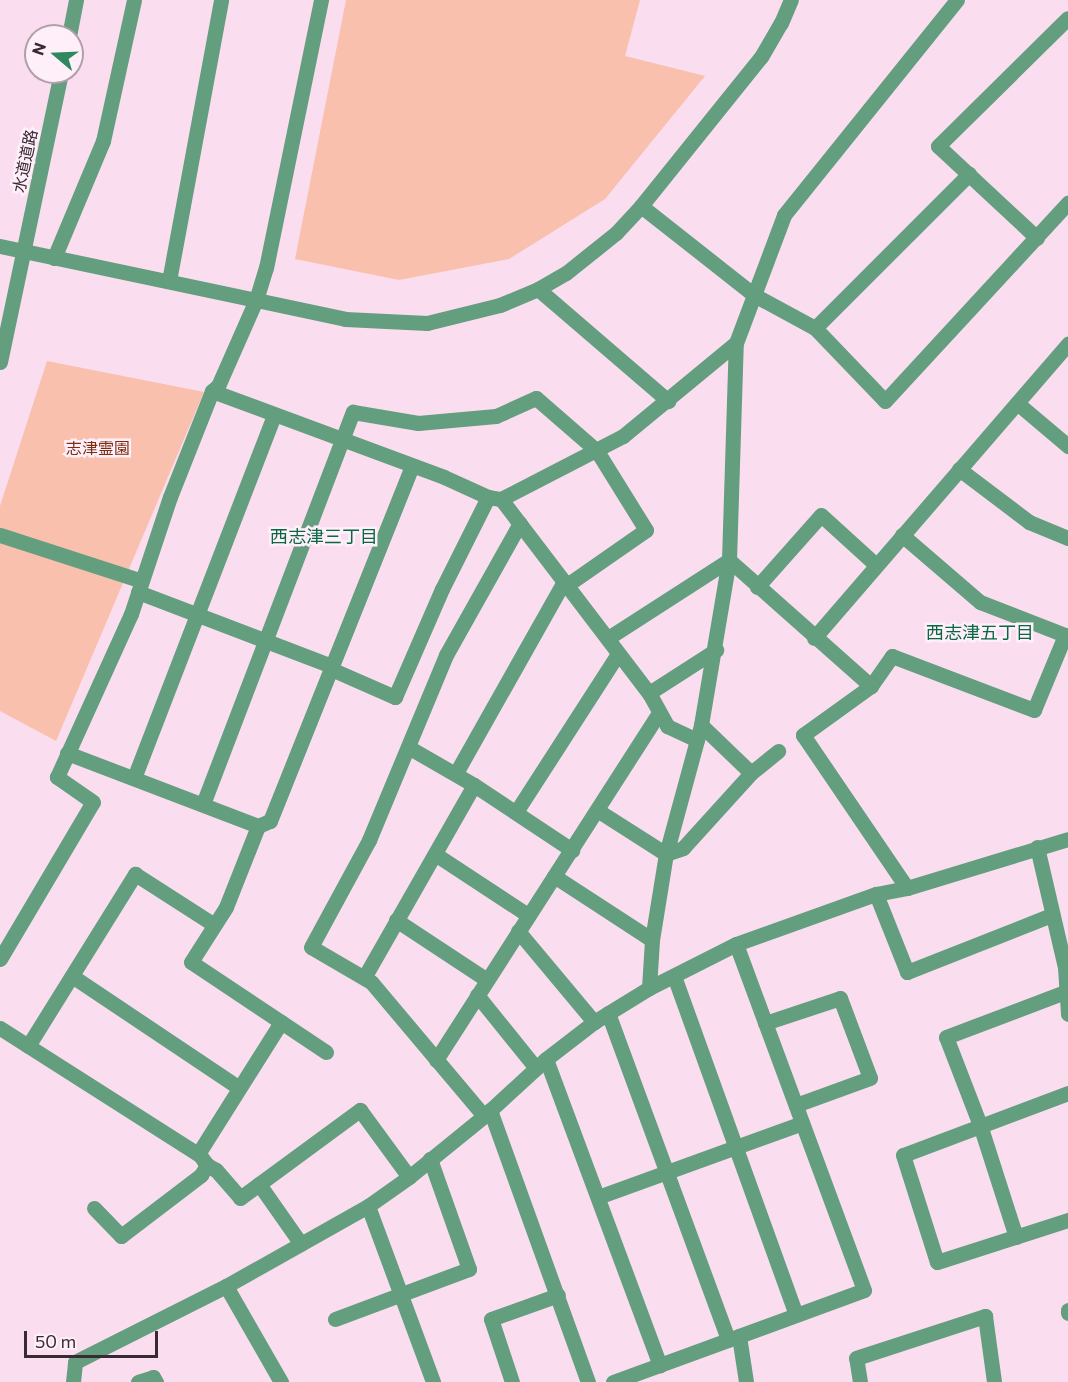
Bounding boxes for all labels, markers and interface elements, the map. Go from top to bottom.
north arrow [24,24,84,84]
text: N [27,40,49,57]
street label: 水道道路 [9,128,41,194]
park label: 志津霊園 [66,438,130,458]
district label: 西志津三丁目 [270,525,378,547]
district label: 西志津五丁目 [926,621,1034,643]
scale bar [27,1319,160,1357]
text: 50 m [35,1330,76,1352]

